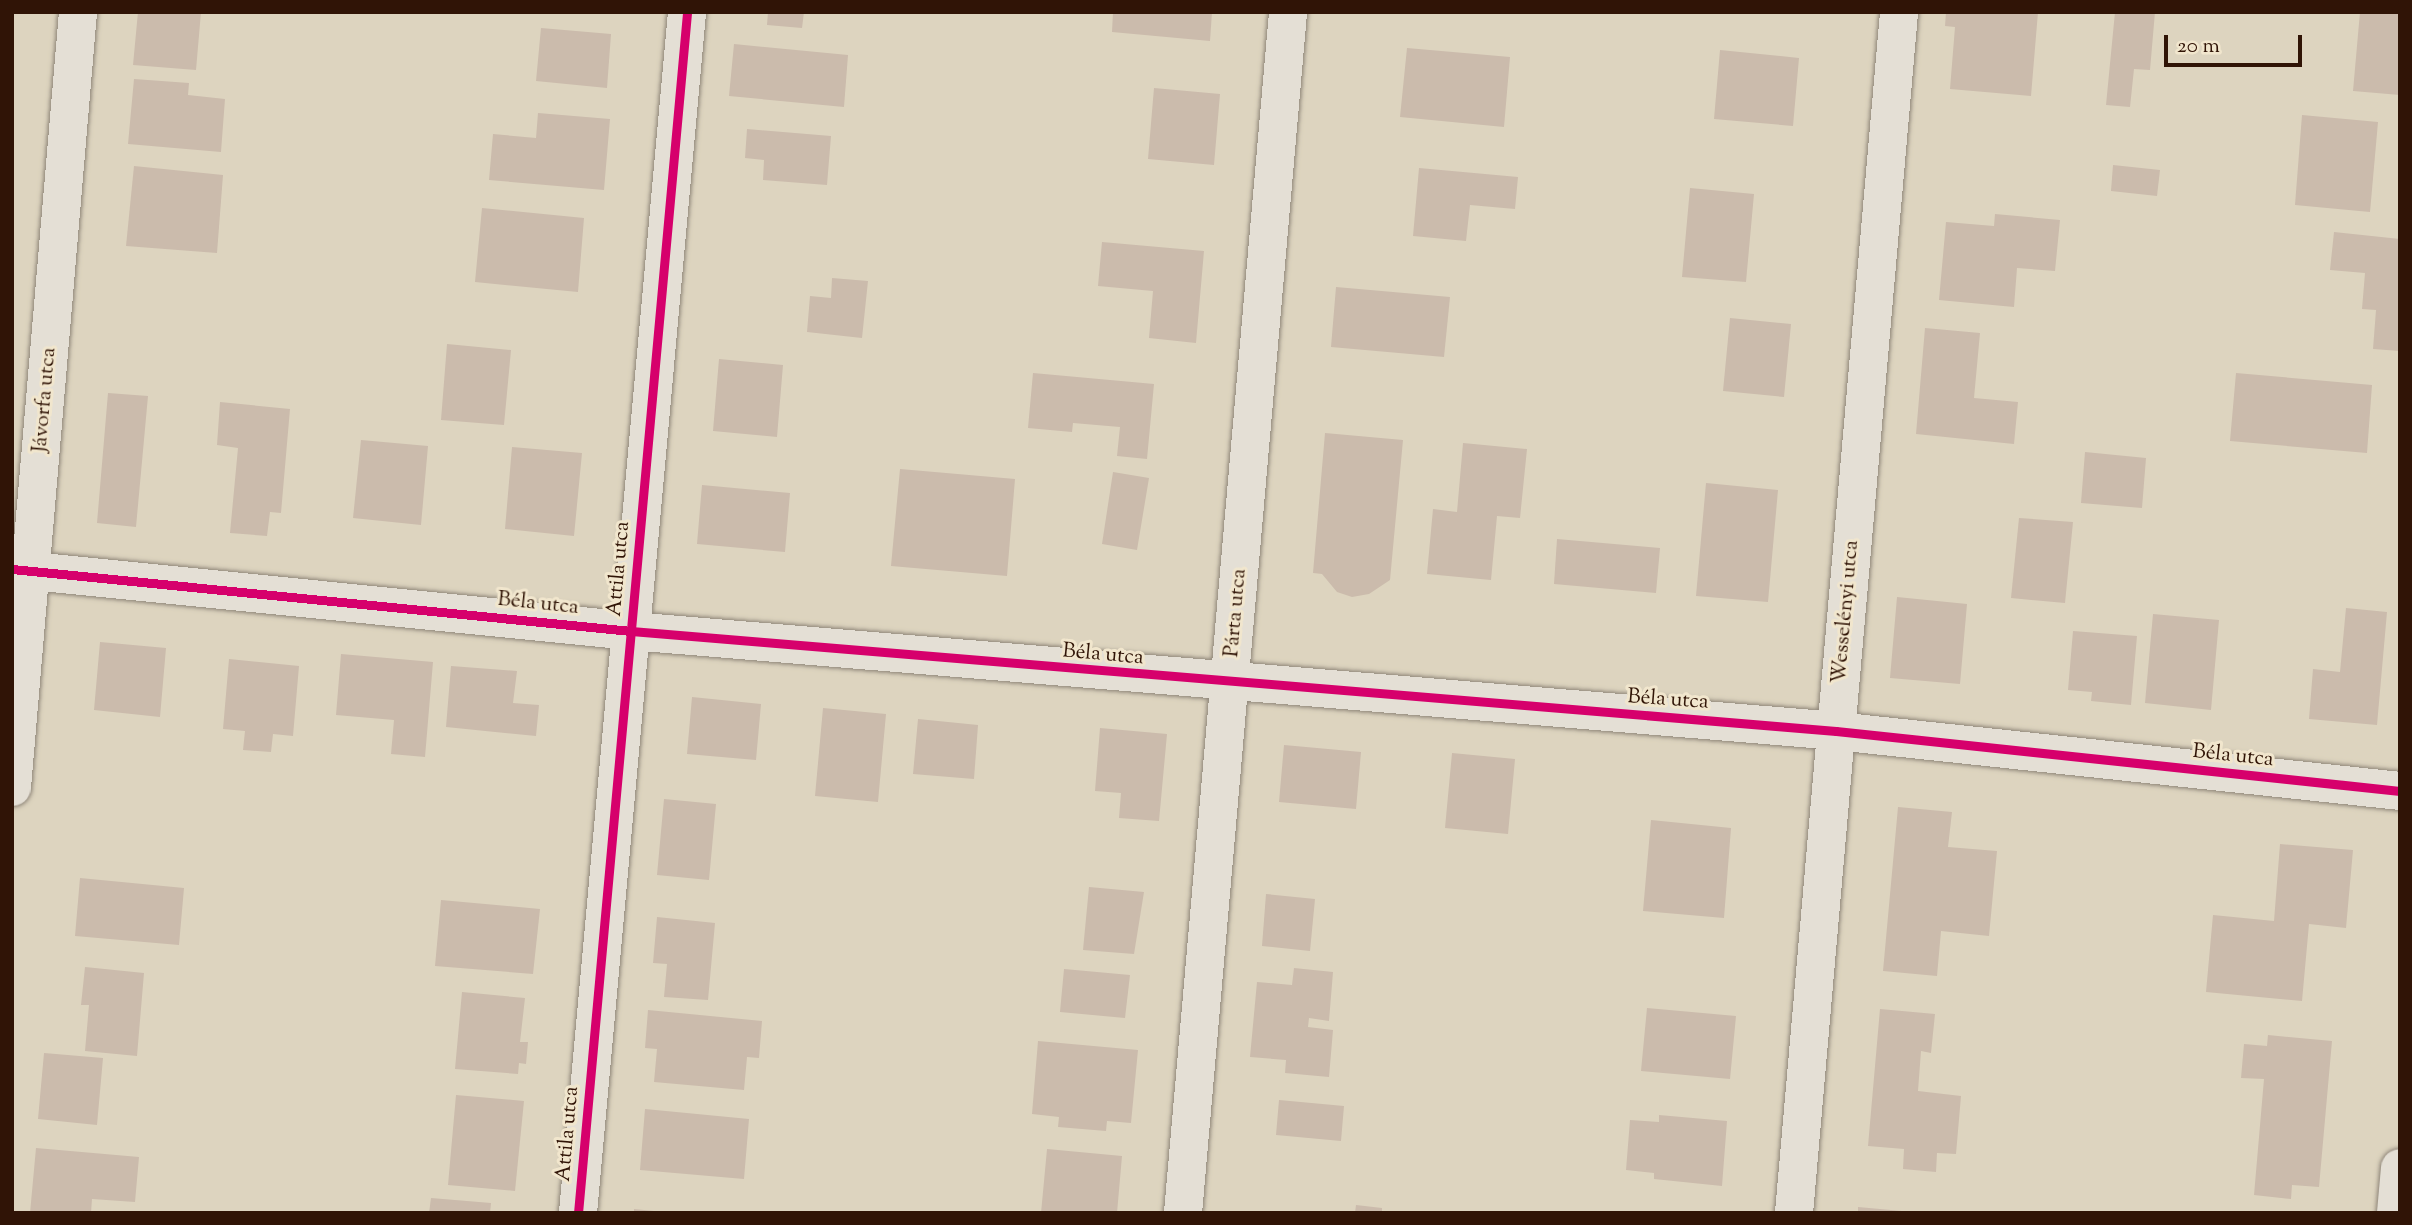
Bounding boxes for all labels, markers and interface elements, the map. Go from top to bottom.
scale bar [2167,21,2305,65]
text: 20 m [2177,32,2220,62]
street label: Jávorfa utca [28,347,62,453]
street label: Attila utca [602,520,636,618]
street label: Wesselényi utca [1827,539,1865,685]
street label: Párta utca [1220,568,1252,658]
street label: Béla utca [496,587,580,621]
street label: Béla utca [1061,639,1145,671]
street label: Béla utca [1627,685,1709,715]
street label: Béla utca [2191,739,2275,773]
street label: Attila utca [551,1085,585,1183]

